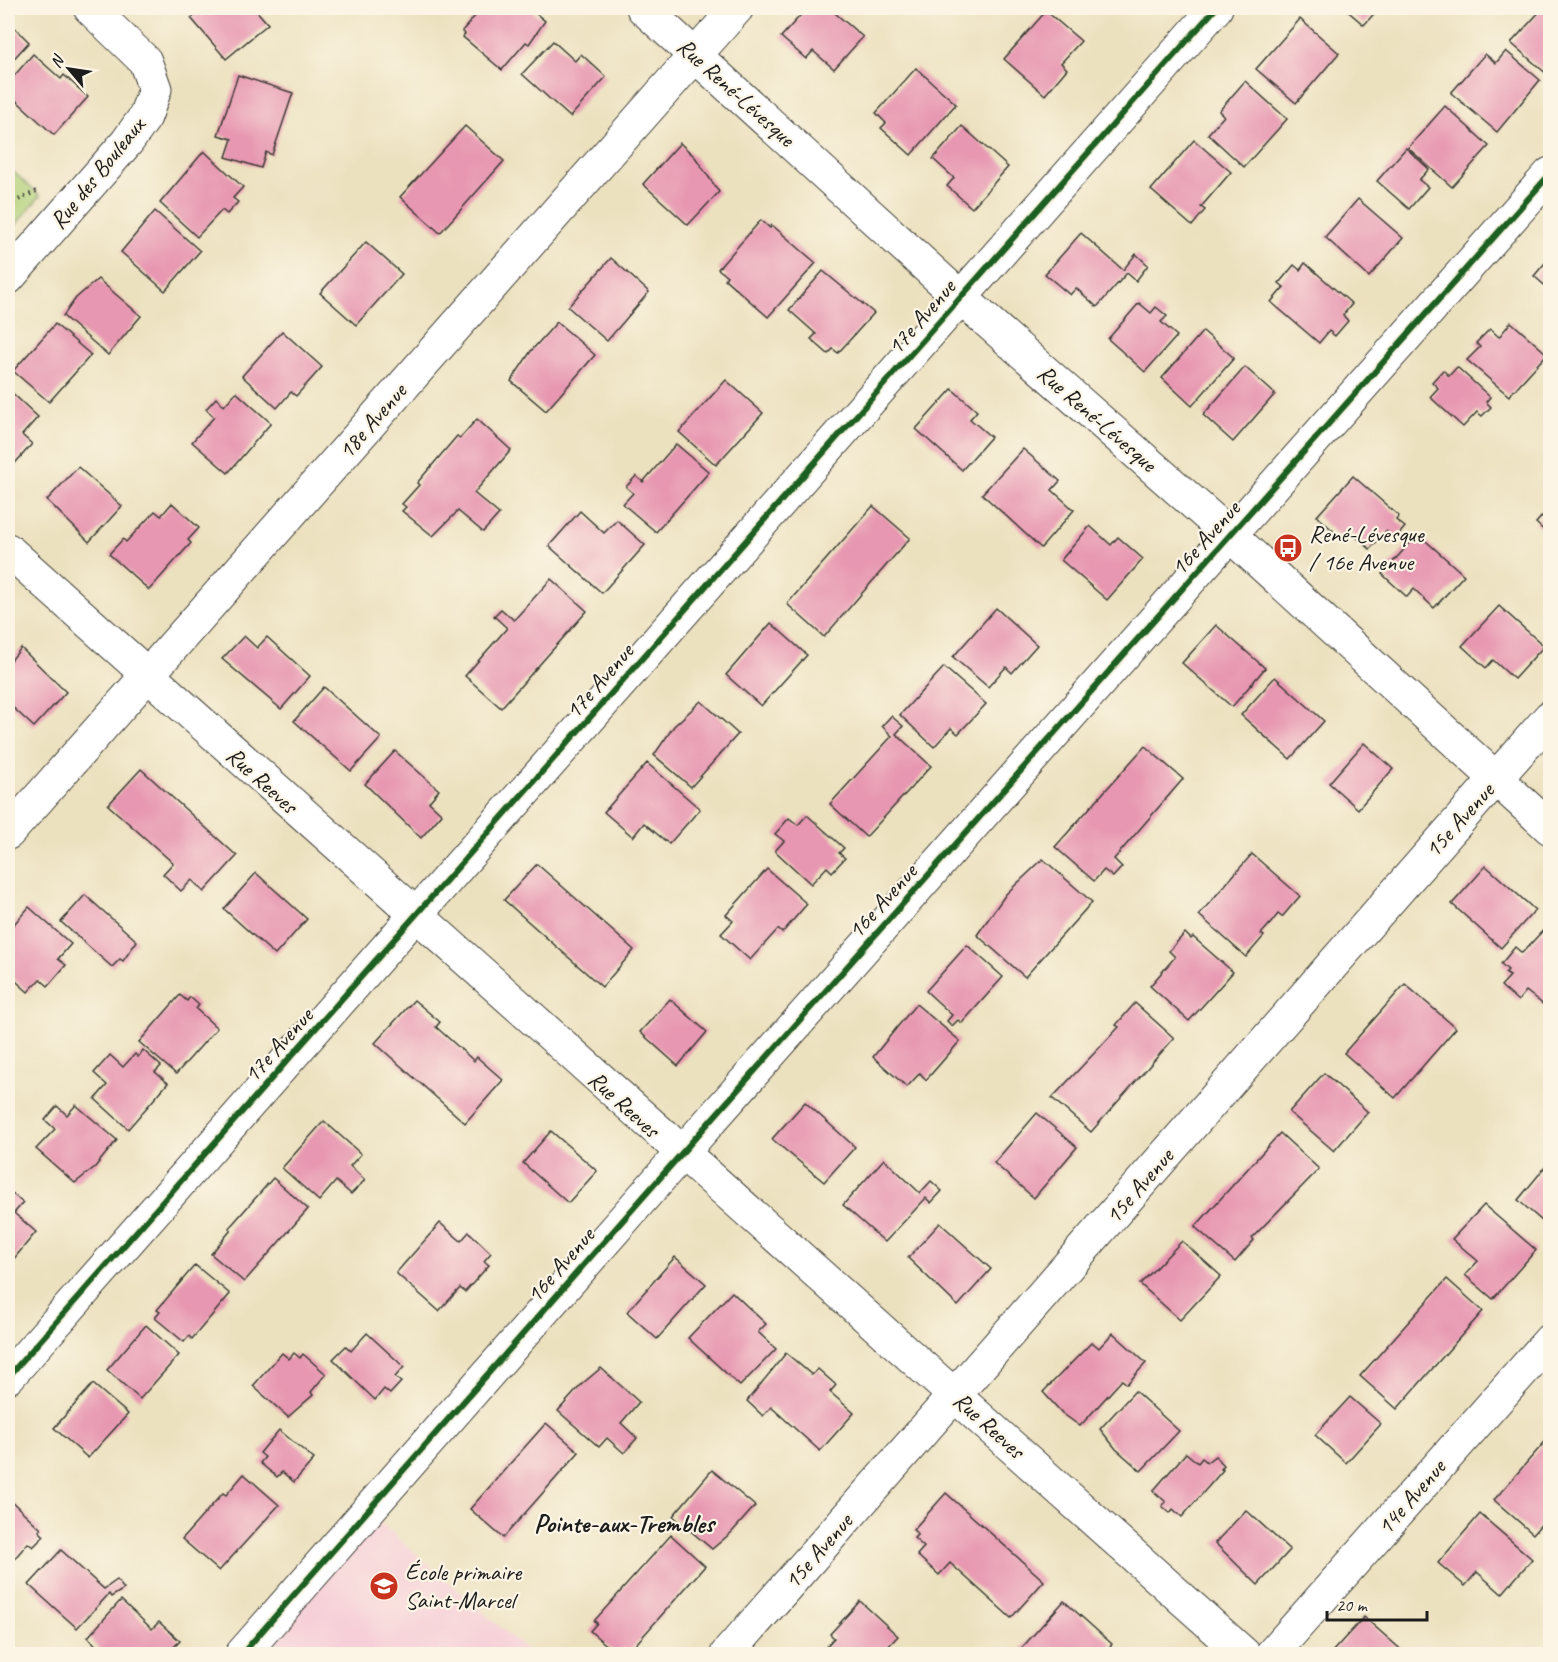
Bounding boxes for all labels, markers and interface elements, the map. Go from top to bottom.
street label: Rue René-Lévesque [671,31,803,154]
north arrow [39,39,99,99]
text: N [46,50,69,71]
street label: Rue des Bouleaux [43,110,152,235]
street label: 17e Avenue [880,271,963,361]
street label: Rue René-Lévesque [1031,358,1165,479]
street label: 18e Avenue [331,375,414,465]
street label: 16e Avenue [1164,493,1248,582]
place label: René-Lévesque / 16e Avenue [1309,519,1426,577]
bus stop icon: René-Lévesque / 16e Avenue [1272,532,1304,564]
street label: 17e Avenue [558,635,641,725]
street label: Rue Reeves [220,740,305,821]
street label: 15e Avenue [1418,775,1502,864]
street label: 16e Avenue [841,856,925,945]
street label: 17e Avenue [237,1000,321,1089]
street label: Rue Reeves [582,1064,667,1145]
street label: 15e Avenue [1098,1140,1181,1230]
street label: 16e Avenue [519,1219,602,1309]
street label: Rue Reeves [947,1385,1032,1466]
street label: 14e Avenue [1370,1451,1453,1541]
street label: 15e Avenue [777,1505,860,1595]
district label: Pointe-aux-Trembles [534,1507,717,1540]
place label: École primaire Saint-Marcel [405,1557,523,1615]
school or university icon: École primaire Saint-Marcel [368,1570,400,1602]
scale bar [1327,1584,1428,1622]
text: 20 m [1336,1594,1369,1616]

